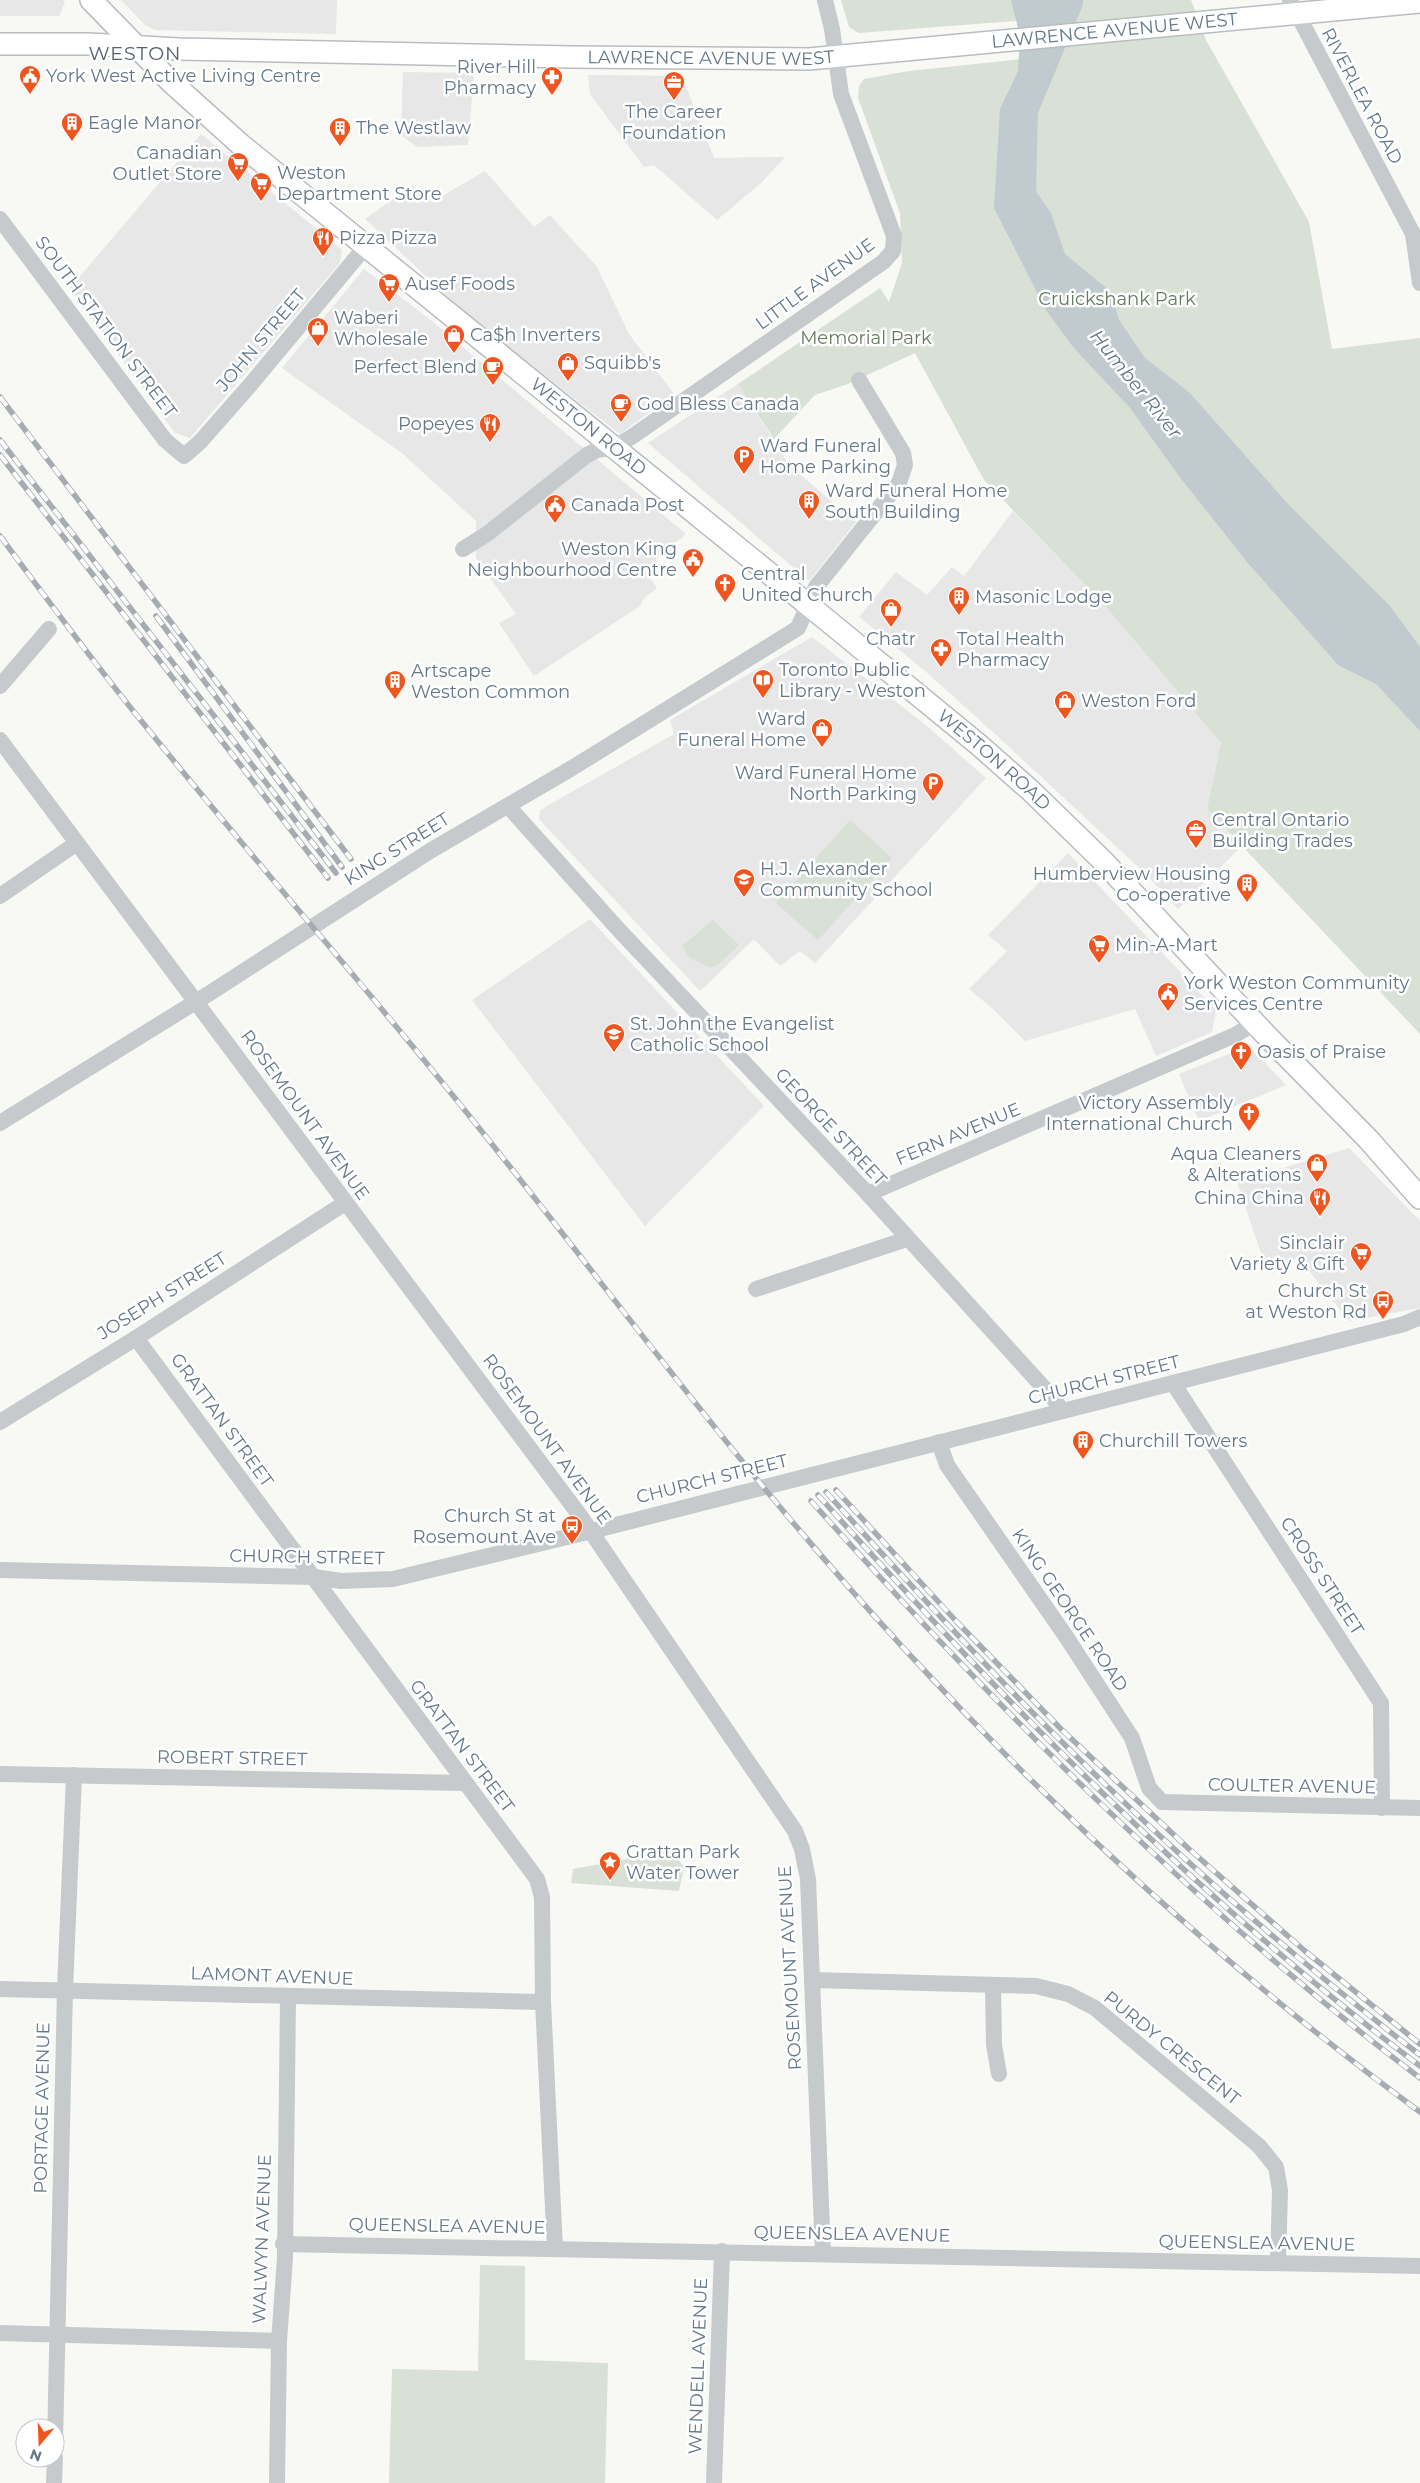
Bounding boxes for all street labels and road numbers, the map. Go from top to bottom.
street label: LAWRENCE AVENUE WEST [990,8,1239,53]
street label: RIVERLEA ROAD [1317,24,1407,168]
street label: LAWRENCE AVENUE WEST [587,46,836,70]
street label: SOUTH STATION STREET [31,232,182,423]
street label: LITTLE AVENUE [751,233,879,335]
street label: JOHN STREET [211,284,311,396]
street label: WESTON ROAD [526,373,651,480]
street label: WESTON ROAD [933,705,1055,815]
street label: KING STREET [340,807,454,890]
street label: ROSEMOUNT AVENUE [236,1026,374,1204]
street label: GEORGE STREET [771,1063,892,1191]
street label: FERN AVENUE [892,1098,1024,1170]
street label: JOSEPH STREET [93,1247,231,1345]
street label: GRATTAN STREET [166,1349,278,1492]
street label: ROSEMOUNT AVENUE [478,1350,616,1528]
street label: CHURCH STREET [1026,1350,1183,1409]
street label: CHURCH STREET [634,1449,791,1508]
street label: CROSS STREET [1276,1513,1369,1640]
street label: KING GEORGE ROAD [1007,1524,1133,1696]
street label: CHURCH STREET [229,1545,386,1569]
street label: GRATTAN STREET [405,1675,519,1817]
street label: ROBERT STREET [157,1746,308,1770]
street label: COULTER AVENUE [1208,1774,1376,1798]
street label: ROSEMOUNT AVENUE [774,1865,806,2071]
street label: LAMONT AVENUE [190,1962,354,1990]
street label: PURDY CRESCENT [1099,1986,1245,2110]
street label: PORTAGE AVENUE [30,2022,54,2194]
street label: WALWYN AVENUE [248,2154,276,2324]
street label: QUEENSLEA AVENUE [348,2213,546,2239]
street label: QUEENSLEA AVENUE [753,2221,951,2247]
street label: QUEENSLEA AVENUE [1158,2230,1356,2256]
street label: WENDELL AVENUE [684,2277,712,2455]

